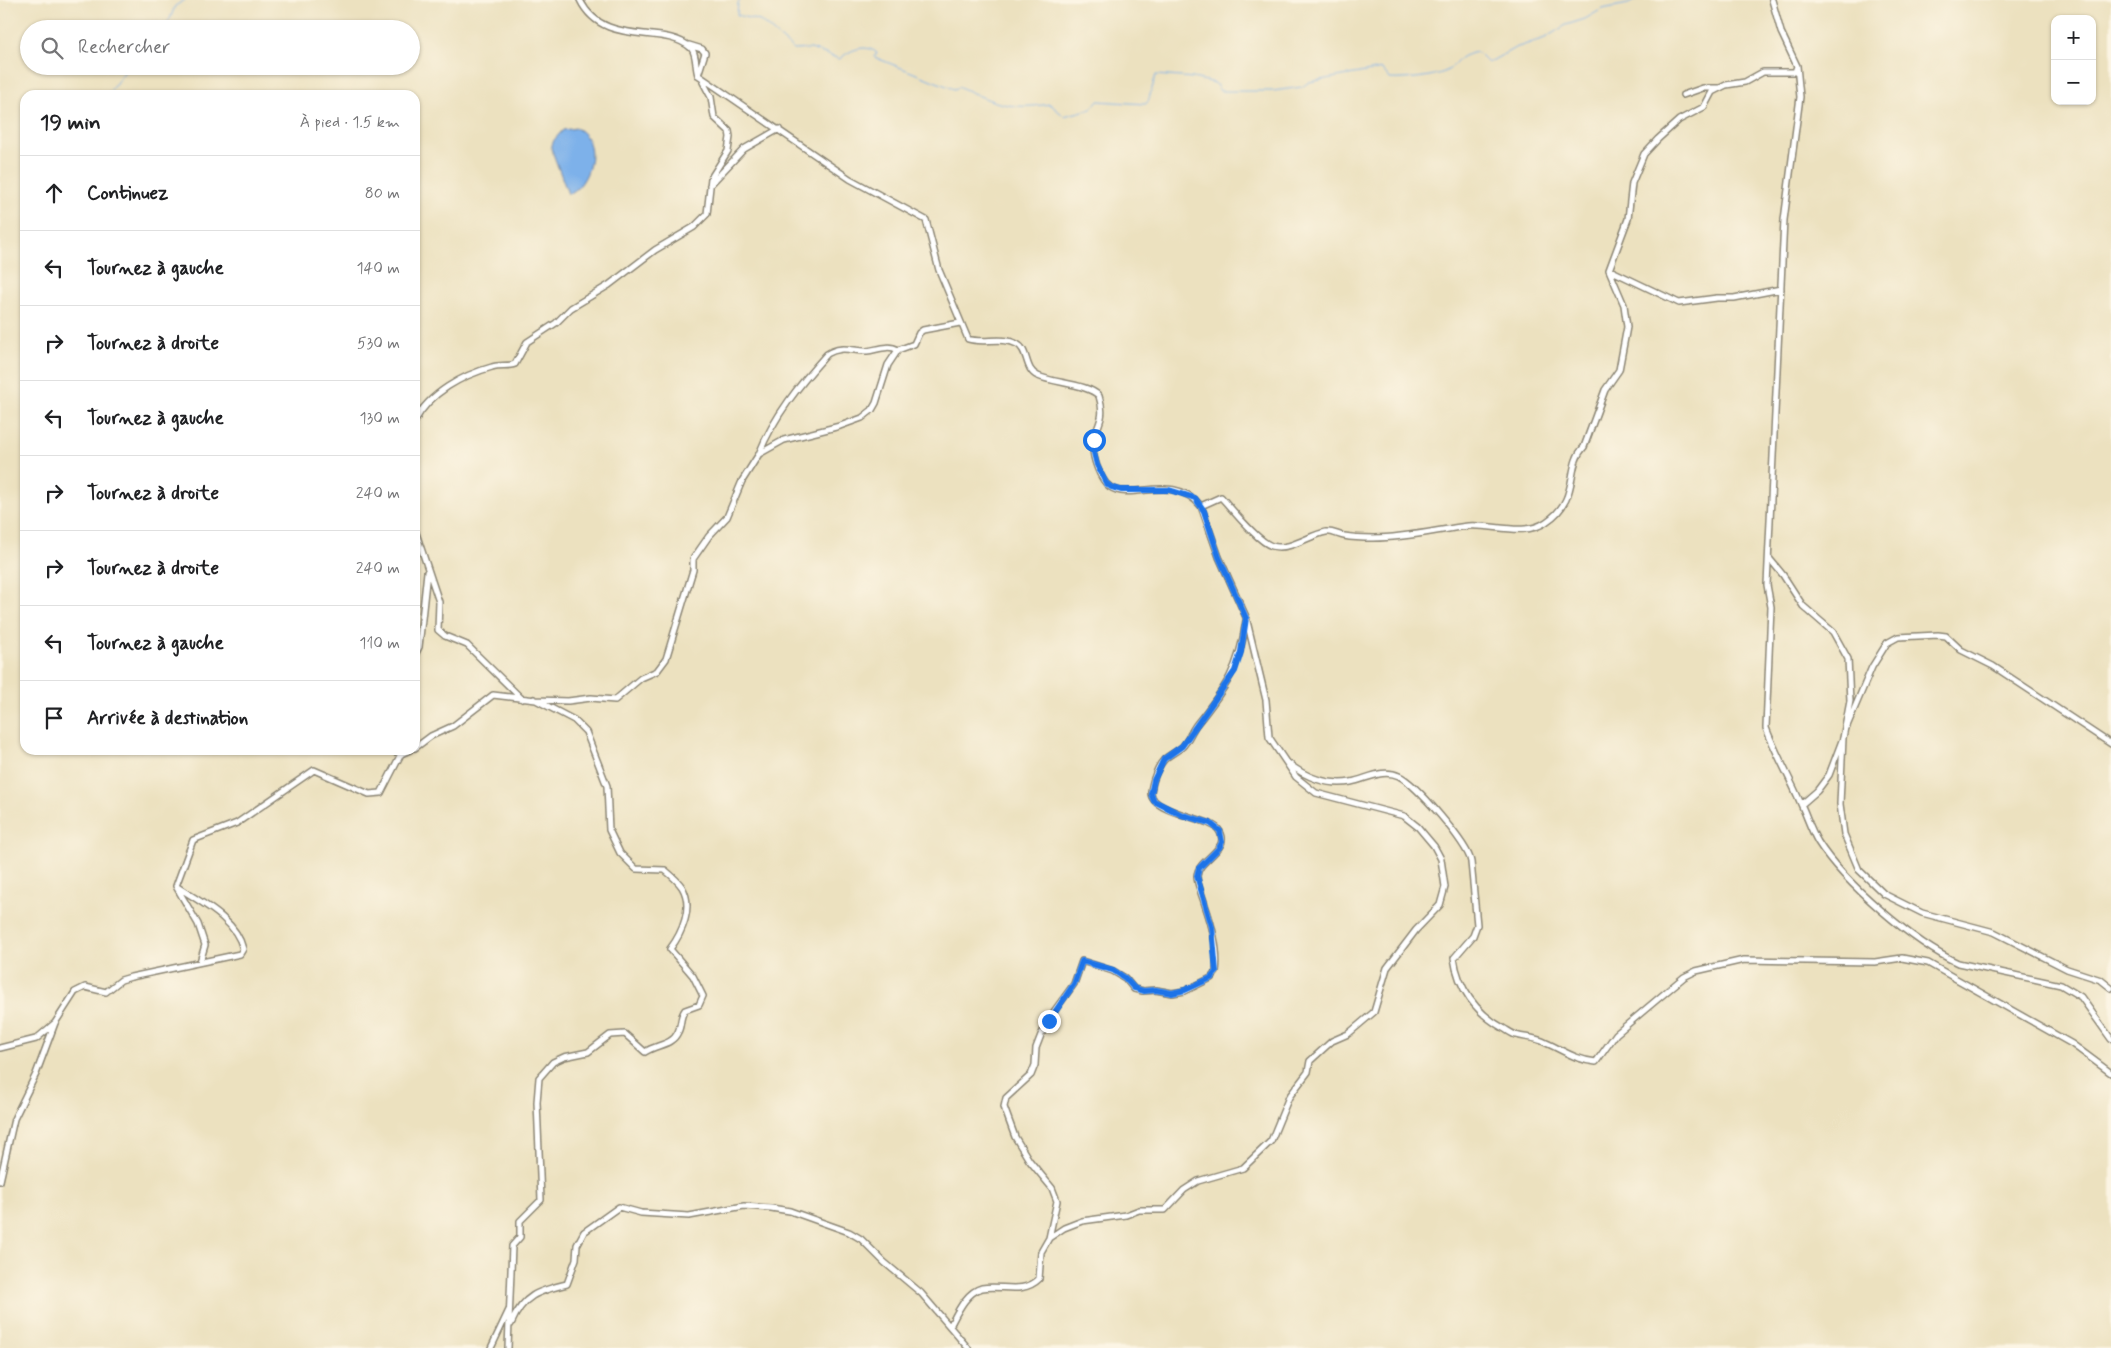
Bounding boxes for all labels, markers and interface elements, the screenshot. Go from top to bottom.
map controls [2051,15,2096,105]
button: + [2051,15,2096,60]
search box [20,20,420,75]
icon: search [38,34,66,62]
text: Rechercher [78,35,170,60]
button: − [2051,60,2096,105]
text: 19 min [40,109,101,137]
text: À pied · 1.5 km [300,112,400,133]
icon: ahead [40,179,68,207]
text: Continuez [87,181,168,206]
text: 80 m [365,183,400,204]
icon: left [40,254,68,282]
text: Tournez à gauche [87,256,224,281]
text: 140 m [356,258,400,279]
icon: right [40,329,68,357]
text: Tournez à droite [87,331,219,356]
text: 530 m [357,333,400,354]
icon: left [40,404,68,432]
text: Tournez à gauche [87,406,224,431]
text: 130 m [359,408,400,429]
route start [1083,429,1106,452]
icon: right [40,479,68,507]
text: Tournez à droite [87,481,219,506]
text: 240 m [356,483,400,504]
icon: right [40,554,68,582]
text: Tournez à droite [87,556,219,581]
text: 240 m [356,558,400,579]
icon: left [40,629,68,657]
text: Tournez à gauche [87,631,224,656]
text: 110 m [359,633,400,654]
icon: arrive [40,704,68,732]
text: Arrivée à destination [87,706,248,731]
route end [1038,1010,1061,1033]

